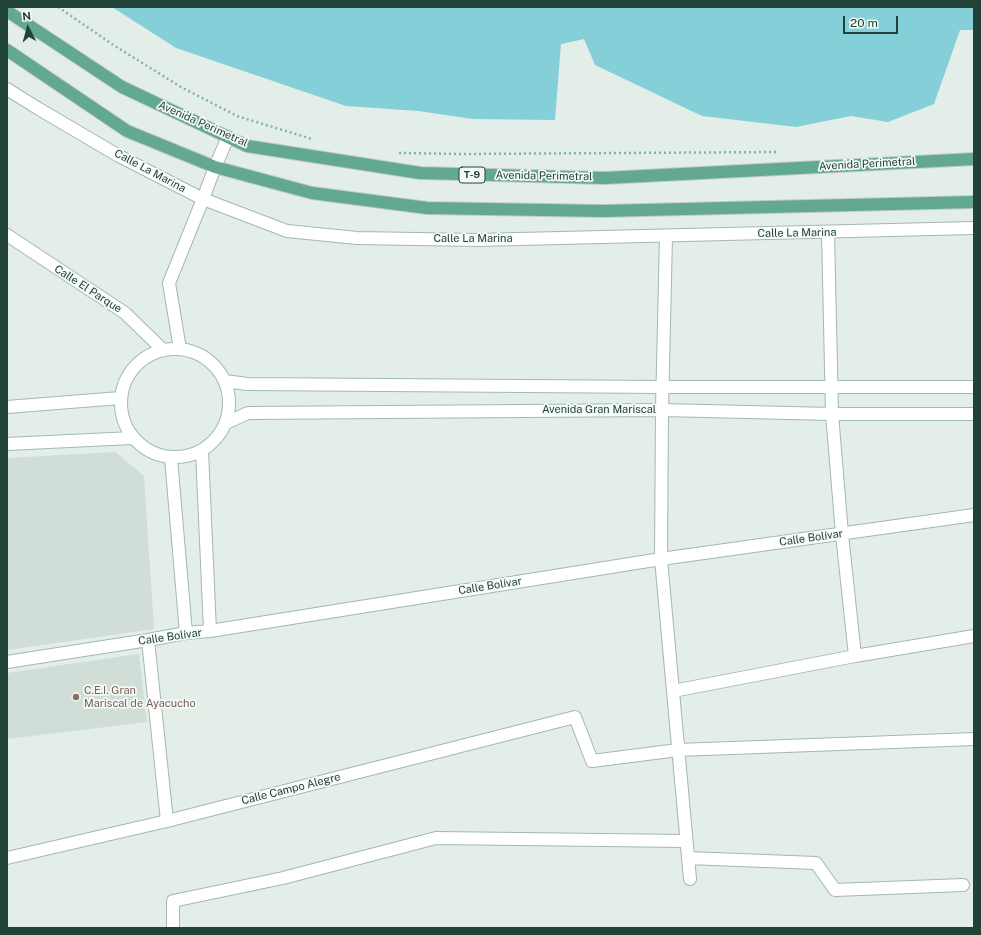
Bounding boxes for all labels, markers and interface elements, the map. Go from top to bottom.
north arrow [8,8,48,48]
scale bar [845,8,900,34]
text: N [22,10,32,22]
text: 20 m [850,16,878,30]
street label: Avenida Perimetral [156,98,250,150]
street label: Calle La Marina [112,147,188,195]
street label: Avenida Perimetral [818,155,916,173]
road number: T-9 [459,167,485,183]
street label: Avenida Perimetral [496,169,592,183]
street label: Calle La Marina [757,226,837,240]
street label: Calle La Marina [434,232,512,246]
street label: Calle El Parque [52,262,124,316]
street label: Avenida Gran Mariscal [542,403,656,417]
street label: Calle Bolívar [778,527,844,549]
street label: Calle Bolívar [457,574,523,598]
street label: Calle Bolívar [137,626,203,648]
place label: C.E.I. Gran Mariscal de Ayacucho [84,684,196,710]
marker: C.E.I. Gran Mariscal de Ayacucho [71,692,81,702]
street label: Calle Campo Alegre [240,770,342,808]

